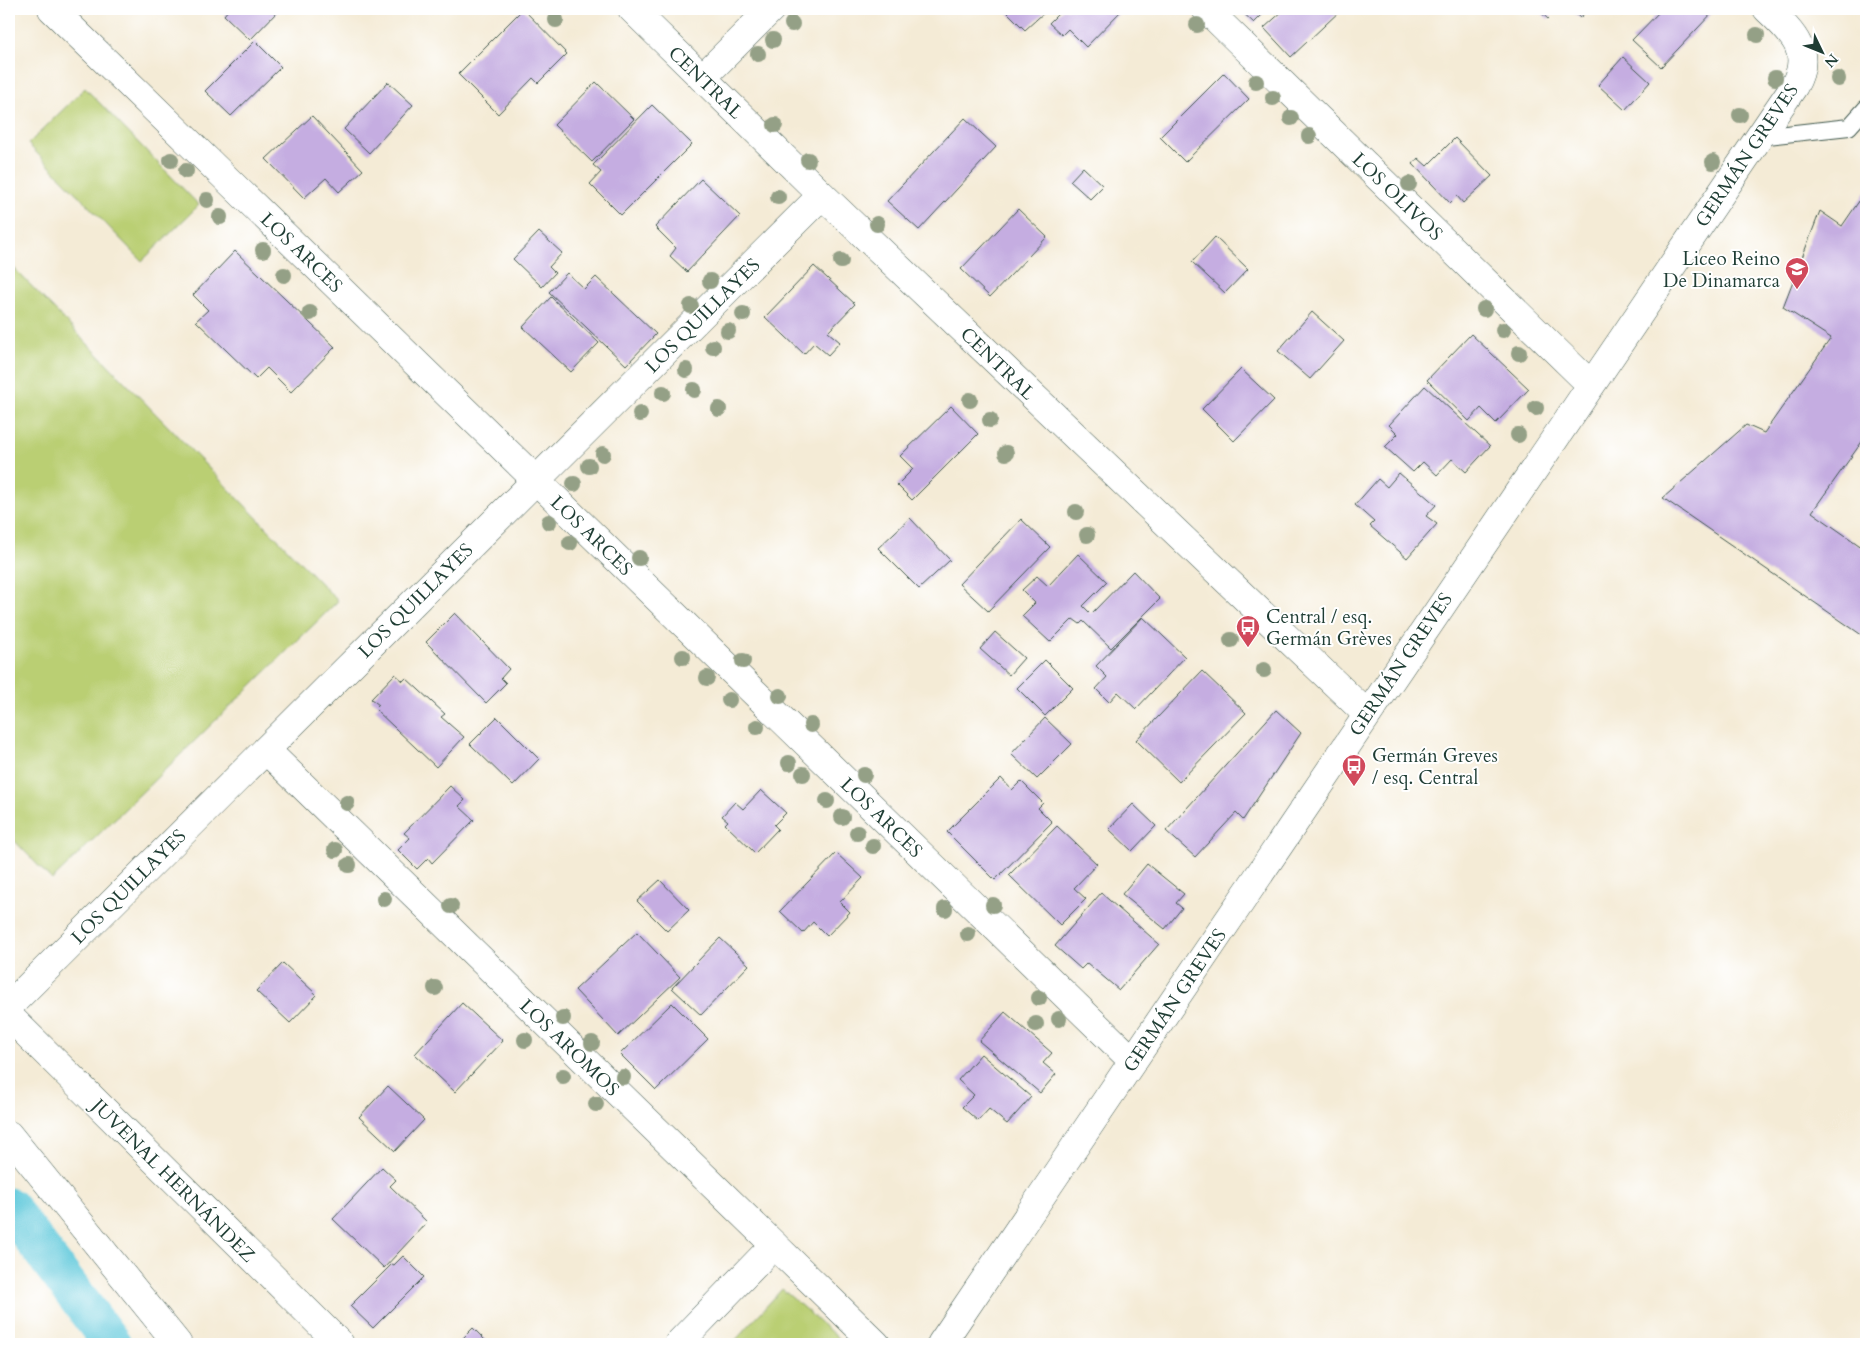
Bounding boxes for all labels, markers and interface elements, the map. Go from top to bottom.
north arrow [1798,28,1848,78]
street label: CENTRAL [662,41,749,125]
text: N [1820,50,1842,71]
street label: GERMÁN GREVES [1689,79,1805,232]
street label: LOS OLIVOS [1346,147,1448,247]
street label: LOS ARCES [255,207,348,299]
place label: Liceo Reino De Dinamarca [1663,246,1780,294]
street label: LOS QUILLAYES [639,252,766,379]
school or university icon: Liceo Reino De Dinamarca [1784,256,1810,290]
street label: CENTRAL [954,322,1041,406]
street label: LOS ARCES [545,490,638,582]
street label: LOS QUILLAYES [352,537,479,664]
street label: GERMÁN GREVES [1343,588,1459,741]
place label: Central / esq. Germán Grèves [1266,604,1392,652]
bus stop icon: Central / esq. Germán Grèves [1235,614,1261,648]
place label: Germán Greves / esq. Central [1372,743,1498,791]
bus stop icon: Germán Greves / esq. Central [1341,753,1367,787]
street label: LOS ARCES [835,772,928,864]
street label: LOS QUILLAYES [65,823,192,950]
street label: GERMÁN GREVES [1117,924,1233,1077]
street label: LOS AROMOS [514,993,625,1102]
street label: JUVENAL HERNÁNDEZ [84,1091,261,1268]

